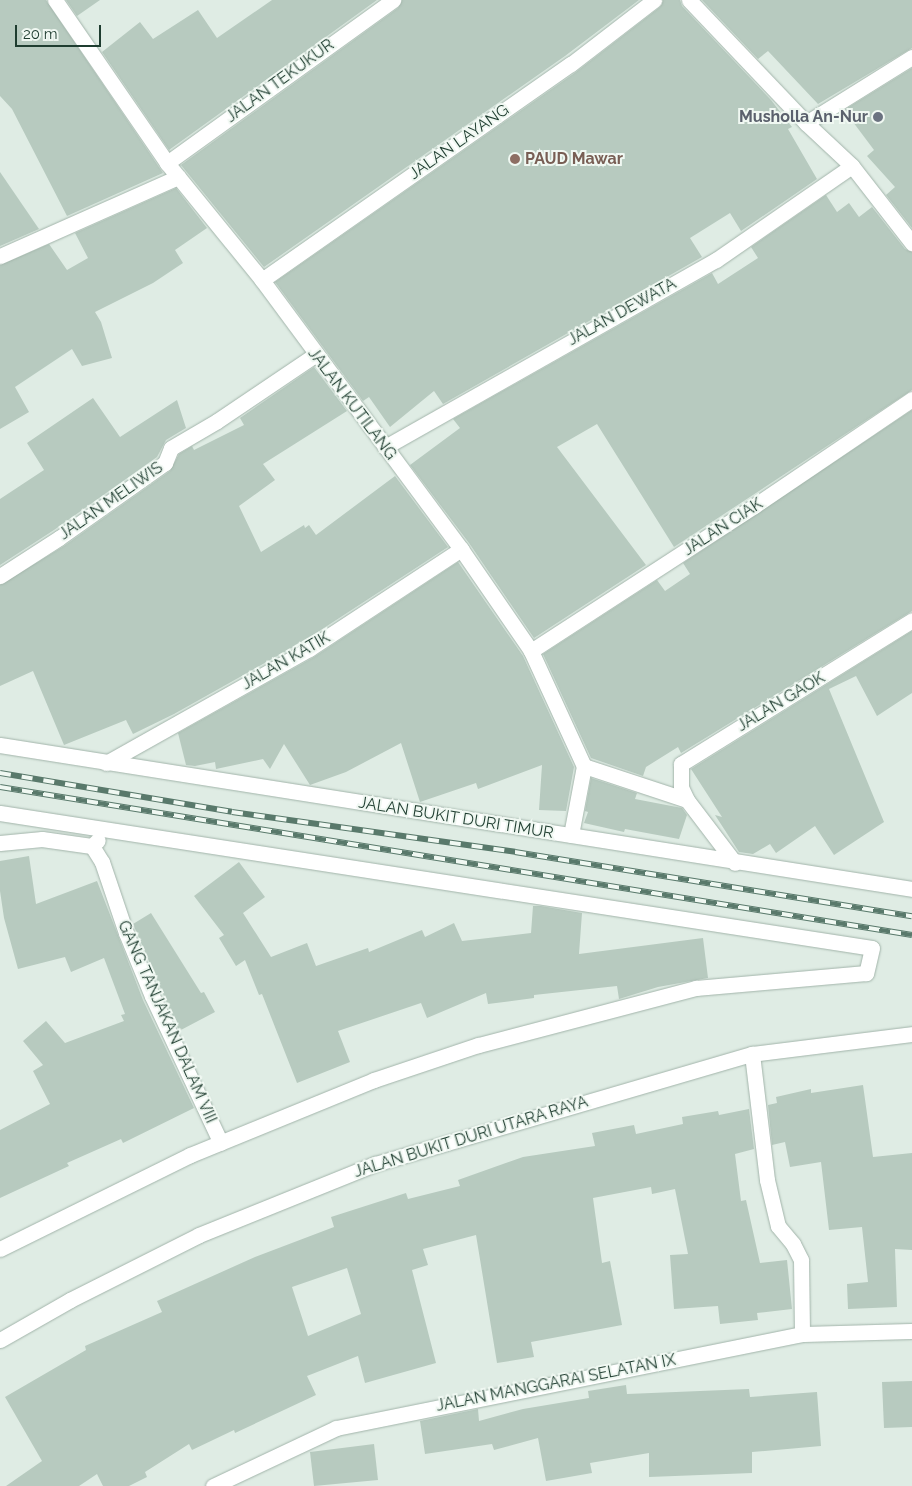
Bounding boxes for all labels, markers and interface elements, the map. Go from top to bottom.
scale bar [18,15,104,47]
text: 20 m [23,25,58,43]
street label: JALAN TEKUKUR [222,35,338,127]
street label: JALAN LAYANG [405,100,513,184]
place label: Musholla An-Nur [738,107,868,127]
marker: Musholla An-Nur [872,111,884,123]
place label: PAUD Mawar [525,149,623,169]
marker: PAUD Mawar [509,153,521,165]
street label: JALAN DEWATA [564,274,680,350]
street label: JALAN KUTILANG [304,344,400,464]
street label: JALAN MELIWIS [55,458,167,544]
street label: JALAN CIAK [680,494,766,560]
street label: JALAN KATIK [238,628,334,694]
street label: JALAN GAOK [734,668,828,736]
street label: JALAN BUKIT DURI TIMUR [357,793,555,843]
street label: GANG TANJAKAN DALAM VIII [113,917,221,1127]
street label: JALAN BUKIT DURI UTARA RAYA [351,1092,591,1182]
street label: JALAN MANGGARAI SELATAN IX [435,1350,677,1416]

